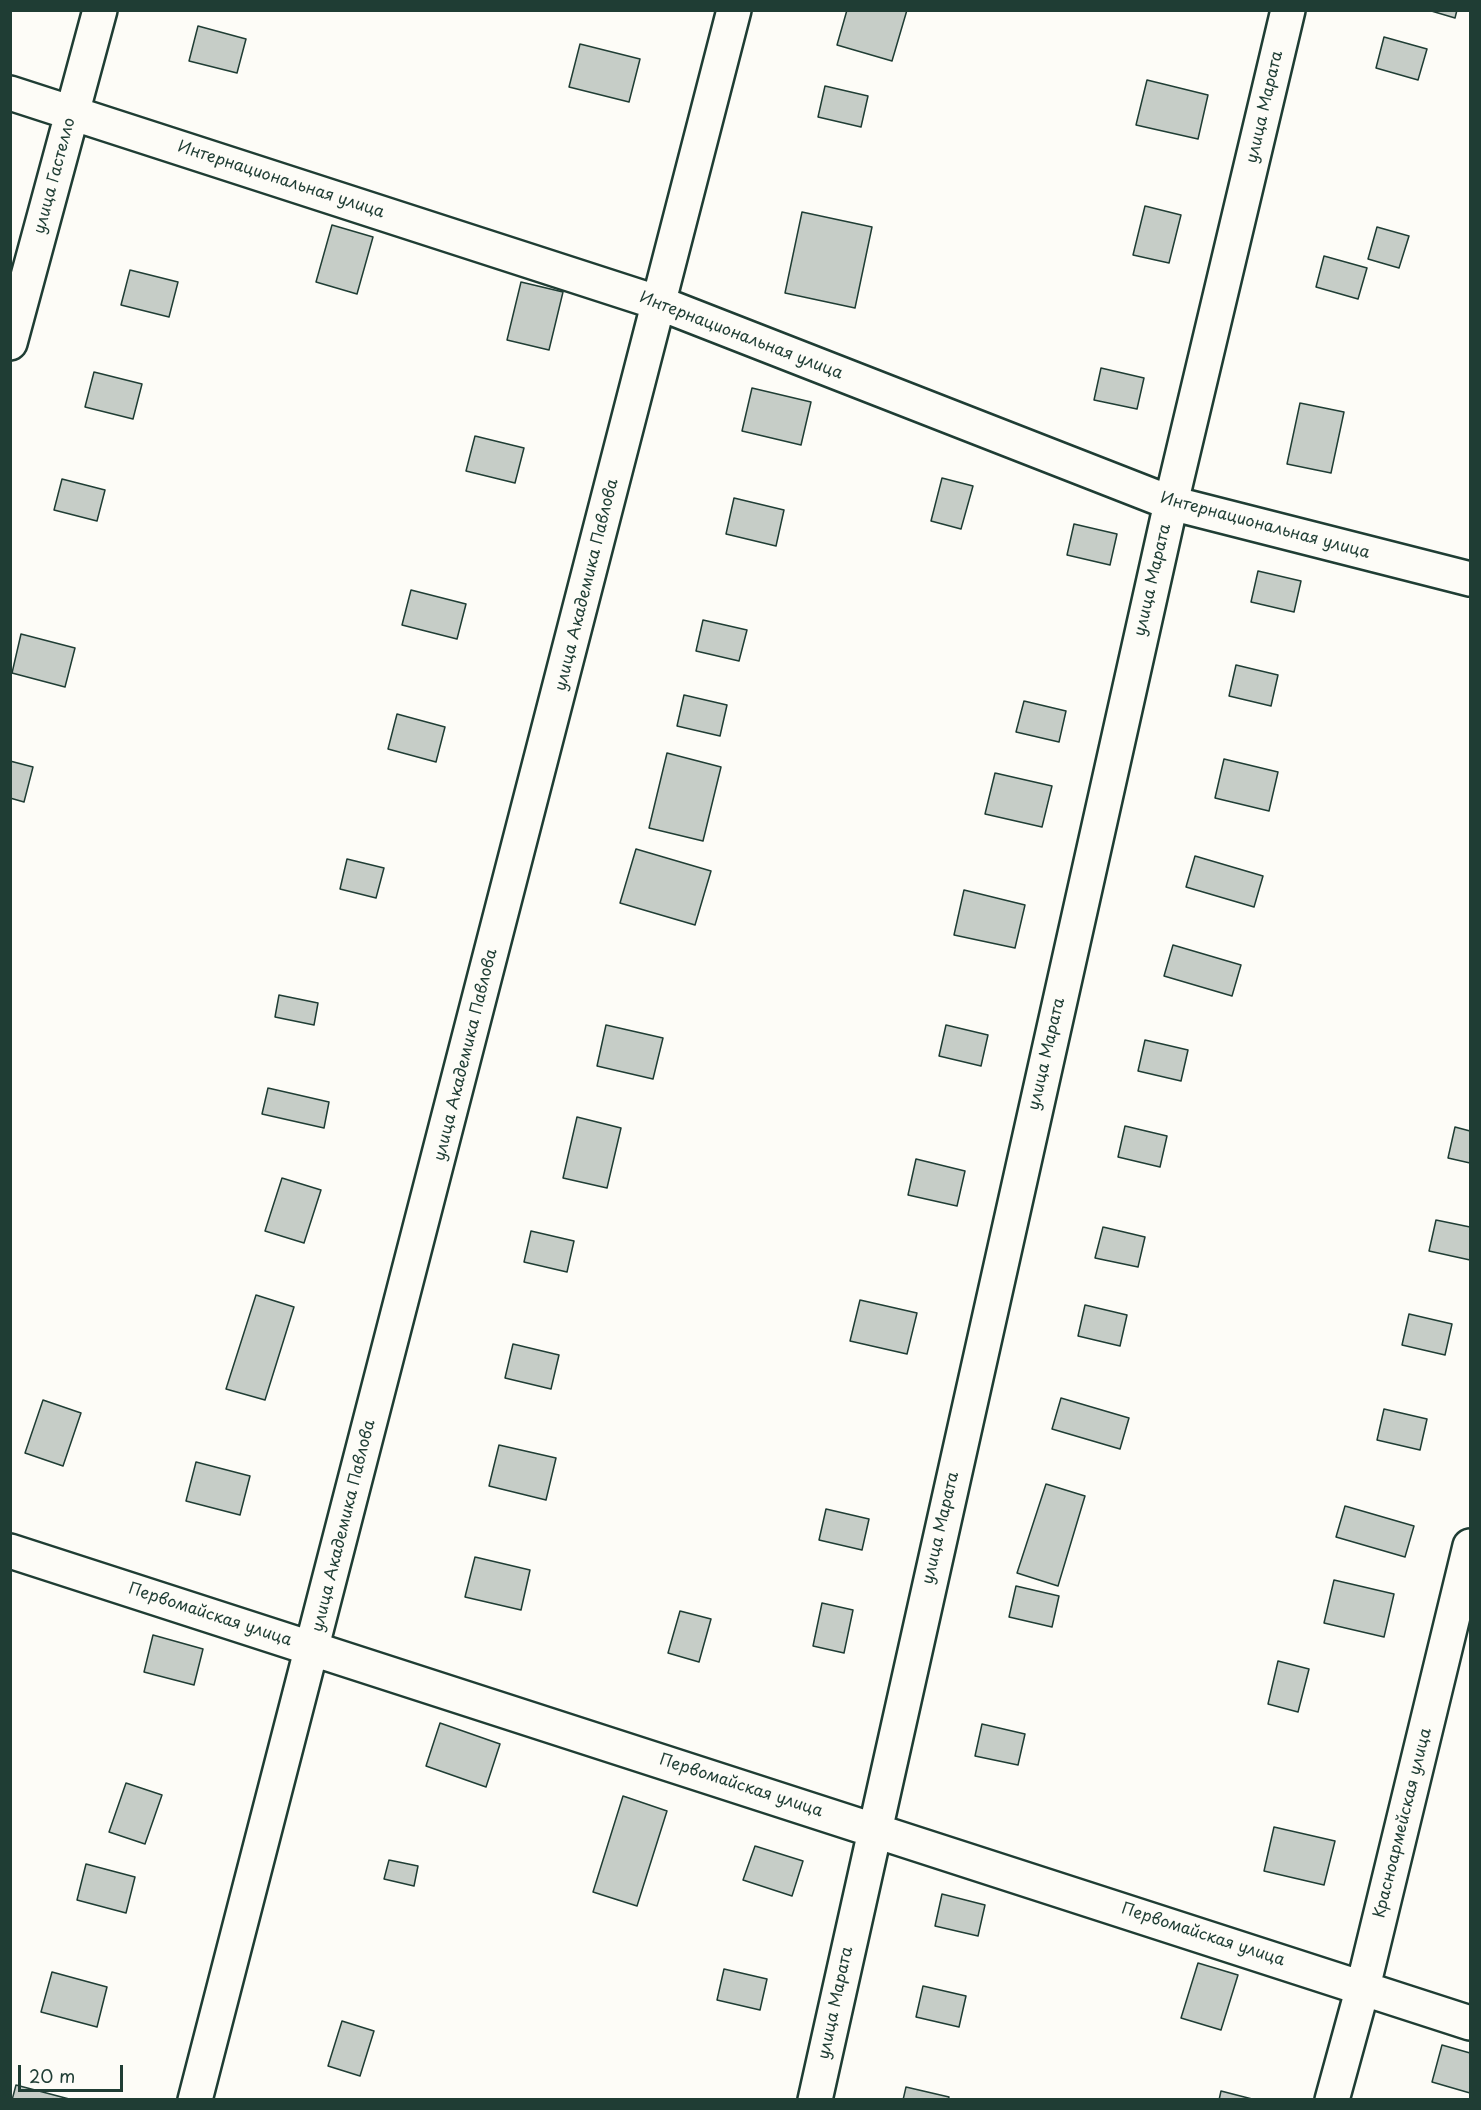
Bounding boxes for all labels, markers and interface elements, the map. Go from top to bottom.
street label: улица Марата [1243,49,1287,165]
street label: улица Гастелло [30,116,80,236]
street label: Интернациональная улица [175,137,387,223]
street label: Интернациональная улица [637,288,845,384]
street label: улица Академика Павлова [551,477,623,693]
street label: Интернациональная улица [1158,489,1372,563]
street label: улица Марата [1131,522,1175,638]
street label: улица Академика Павлова [430,947,502,1163]
street label: улица Марата [1025,996,1069,1112]
street label: улица Академика Павлова [308,1418,380,1634]
street label: улица Марата [919,1470,963,1586]
street label: Первомайская улица [126,1580,294,1650]
street label: Красноармейская улица [1370,1726,1436,1920]
street label: Первомайская улица [657,1751,825,1821]
street label: Первомайская улица [1119,1900,1287,1970]
street label: улица Марата [815,1945,857,2061]
scale bar [21,2053,126,2091]
text: 20 m [29,2062,75,2089]

